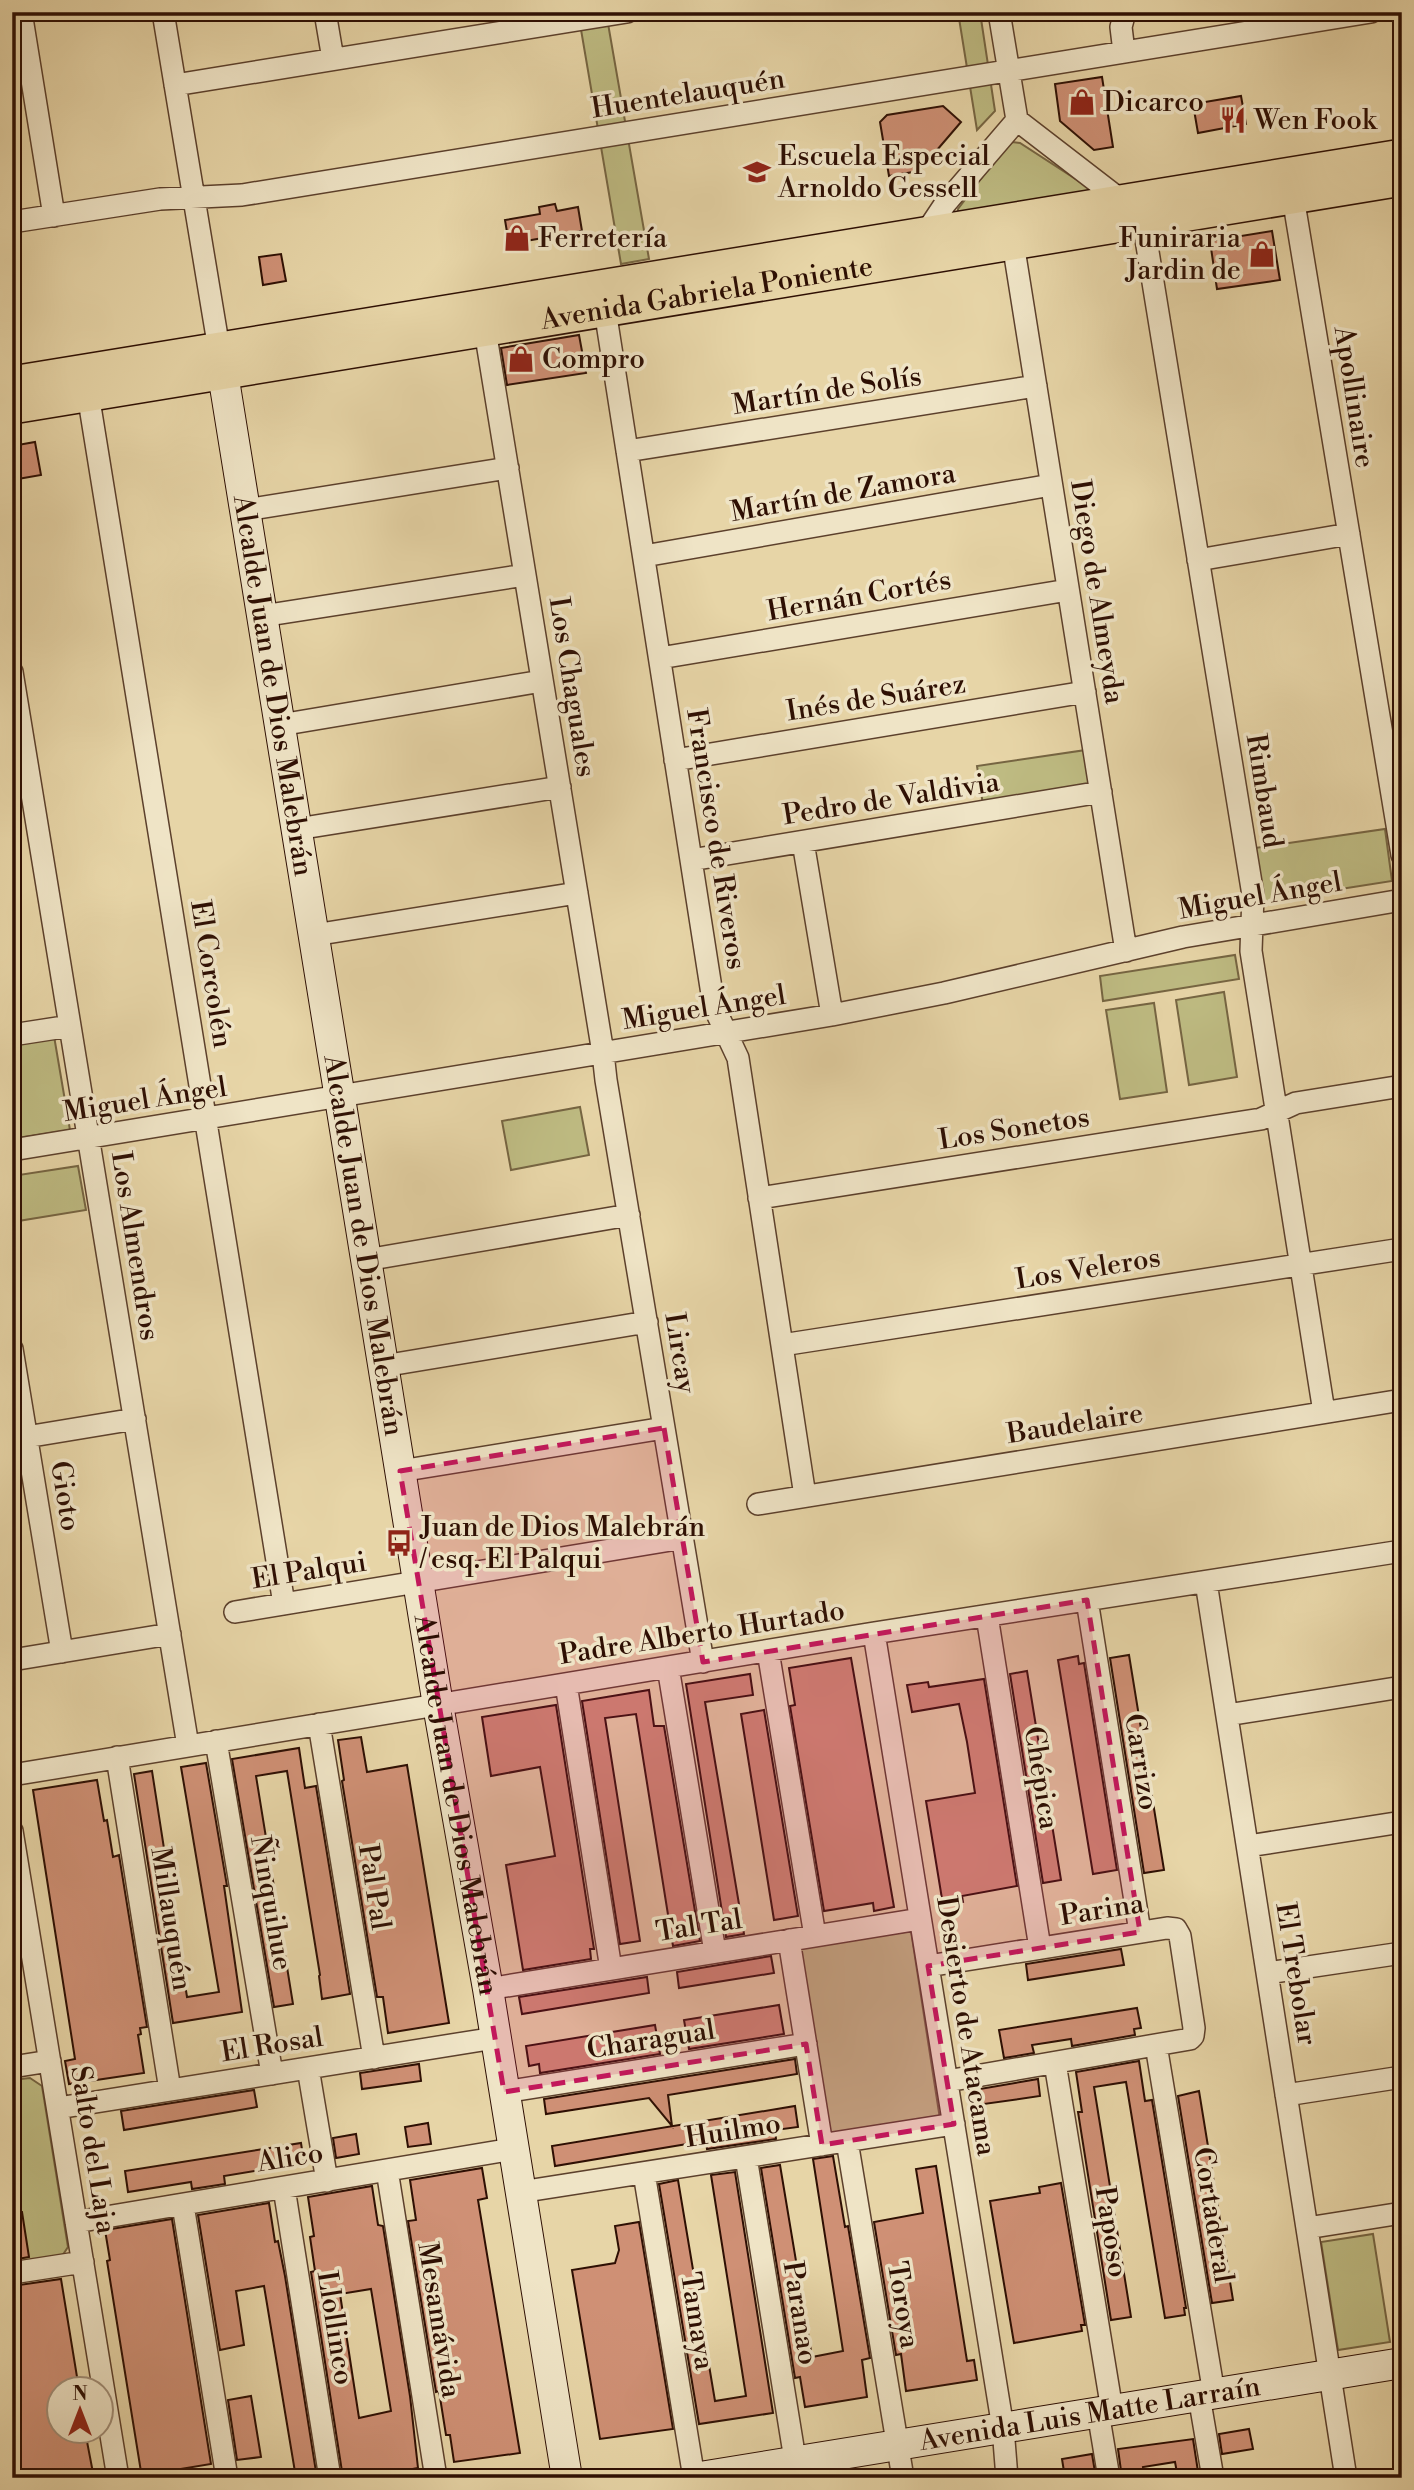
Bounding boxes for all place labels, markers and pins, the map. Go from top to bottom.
place label: Dicarco [1103,85,1204,120]
shop icon: Dicarco [1067,87,1097,117]
place label: Wen Fook [1253,103,1378,138]
restaurant icon: Wen Fook [1218,105,1248,135]
place label: Escuela Especial Arnoldo Gessell [777,139,990,206]
school or university icon: Escuela Especial Arnoldo Gessell [742,157,772,187]
place label: Ferretería [538,221,668,256]
place label: Funiraria Jardin de [1119,221,1242,288]
shop icon: Ferretería [502,223,532,253]
shop icon: Funiraria Jardin de [1247,239,1277,269]
place label: Compro [542,342,645,377]
shop icon: Compro [506,344,536,374]
place label: Juan de Dios Malebrán / esq. El Palqui [419,1510,706,1577]
bus stop icon: Juan de Dios Malebrán / esq. El Palqui [384,1528,414,1558]

